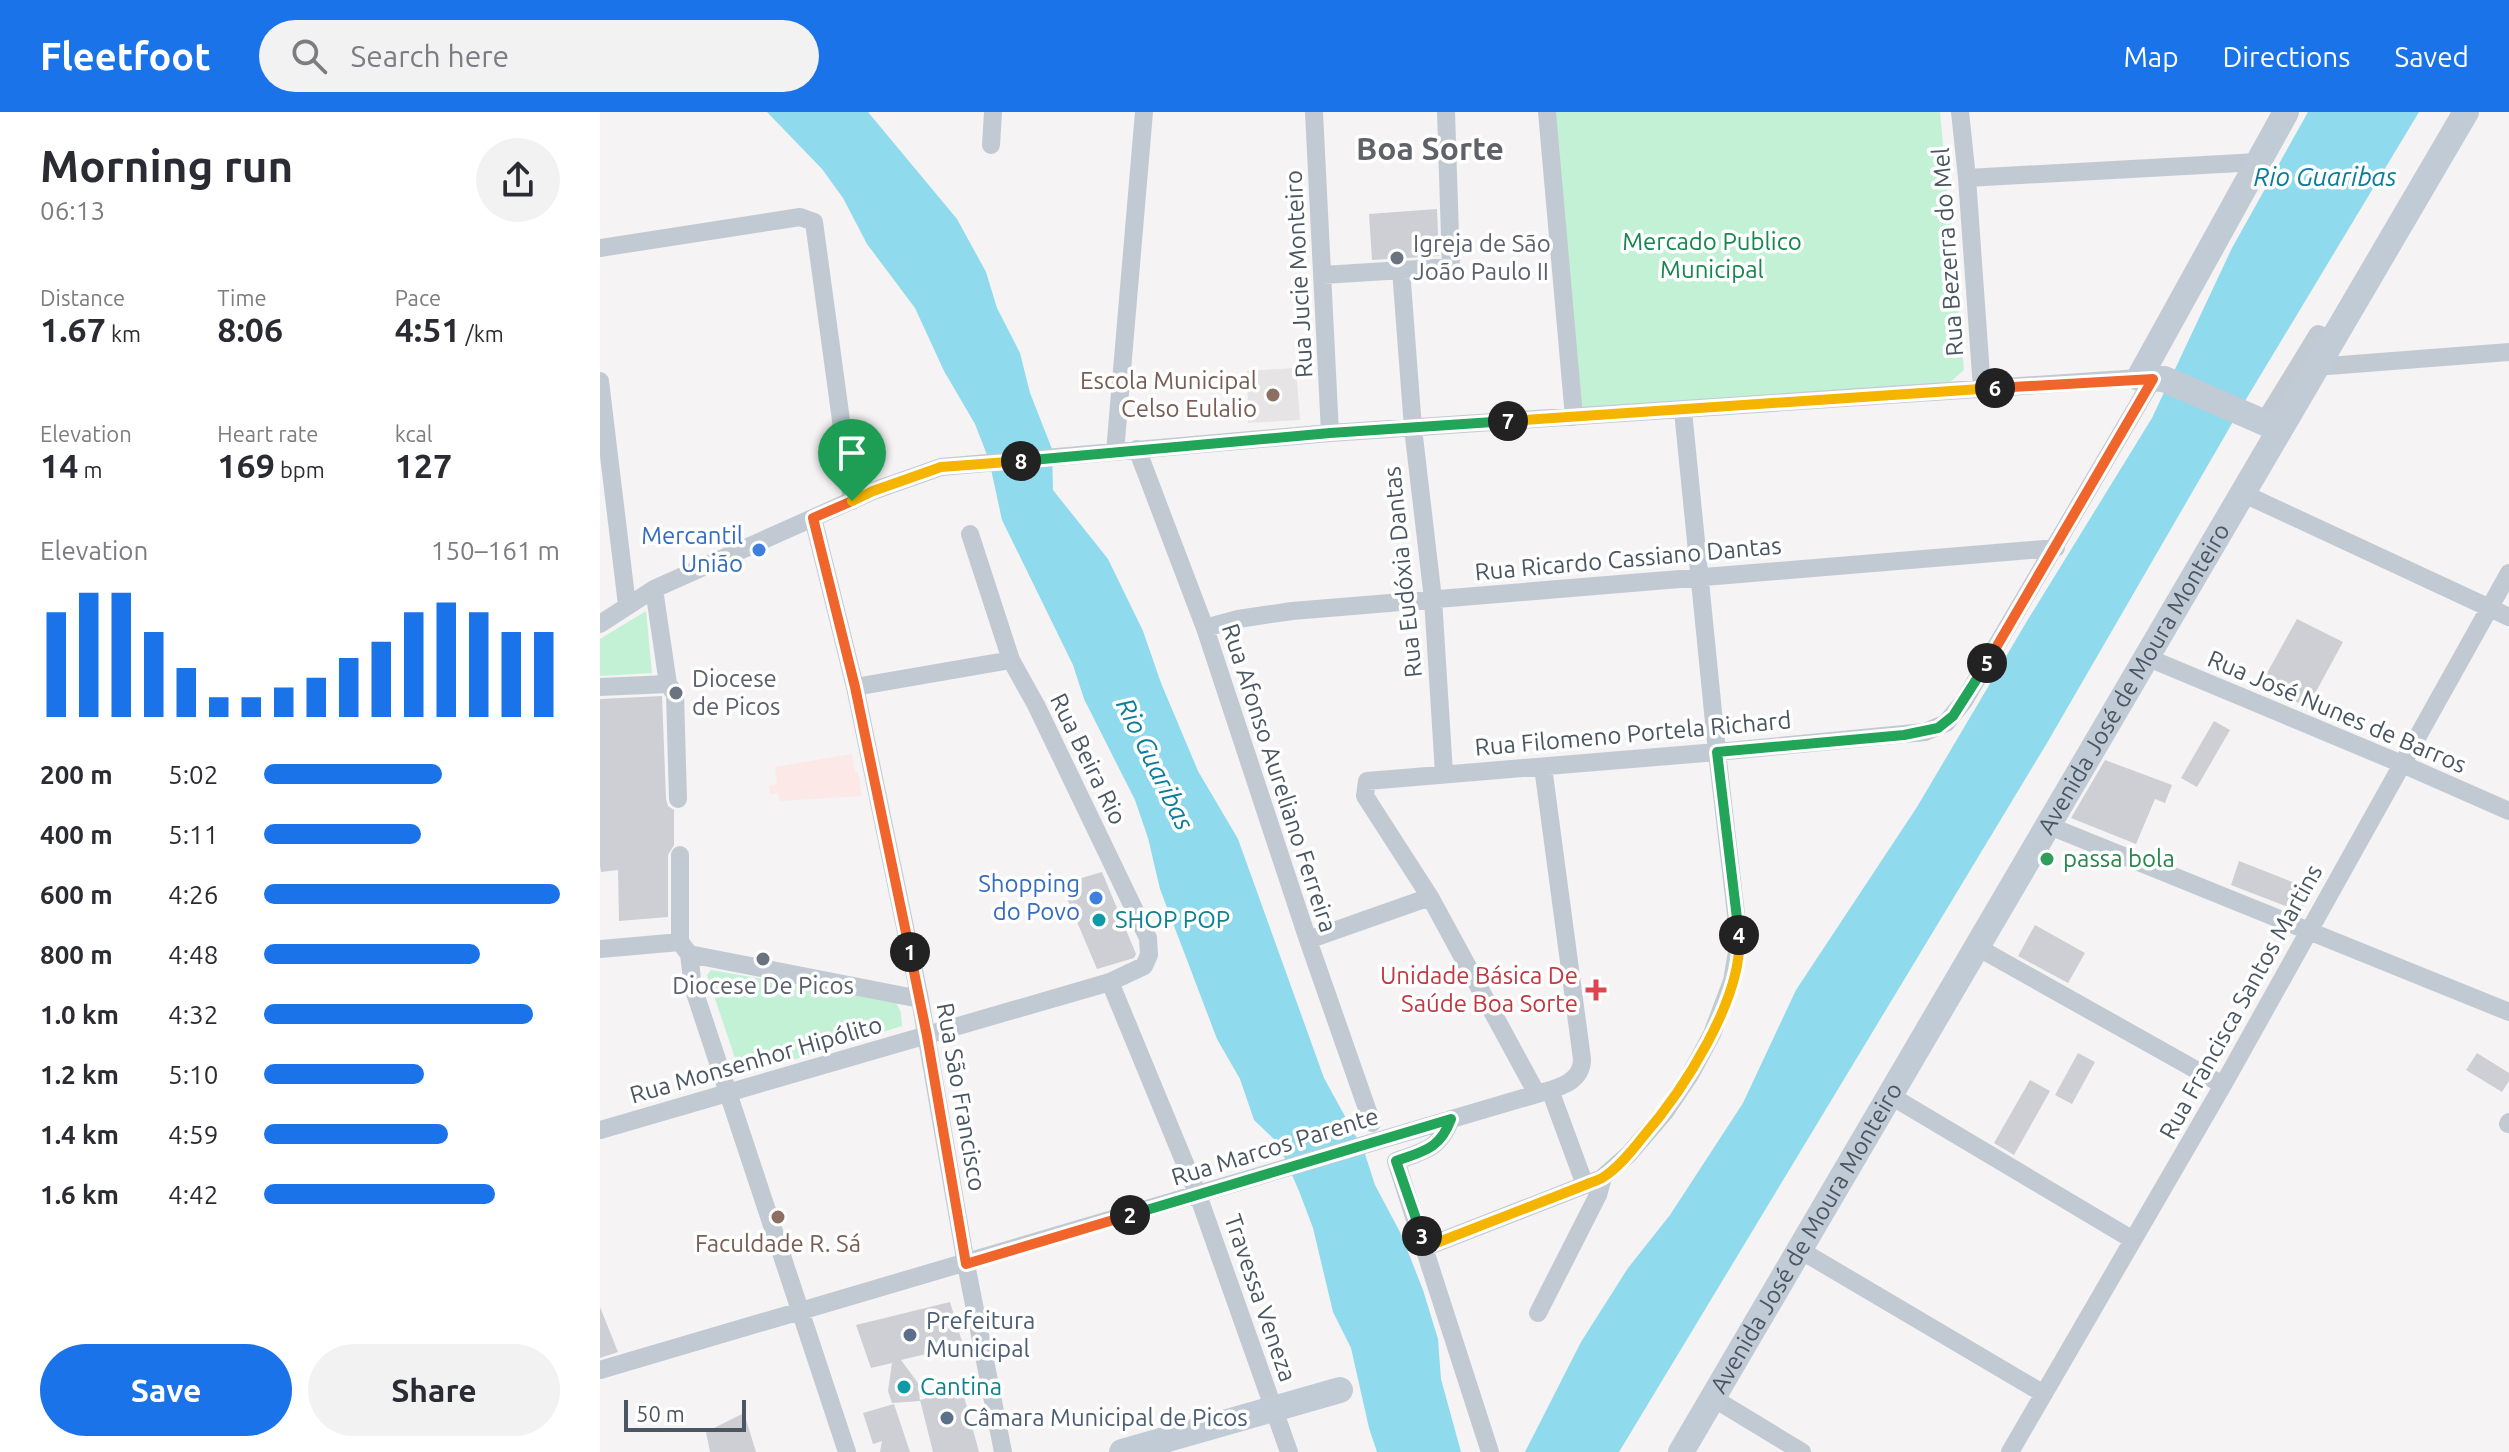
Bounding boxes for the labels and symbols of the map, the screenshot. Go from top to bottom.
district label: Boa Sorte [1356,130,1504,166]
street label: Rua Bezerra do Mel [1927,147,1968,357]
water label: Rio Guaribas [2253,162,2397,191]
street label: Rua Jucie Monteiro [1280,170,1317,379]
park label: Mercado Publico Municipal [1622,228,1802,283]
place label: Igreja de São João Paulo II [1413,230,1551,285]
marker: Igreja de São João Paulo II [1388,249,1406,267]
place label: Escola Municipal Celso Eulalio [1080,367,1257,422]
pin: 6 [1975,368,2015,408]
marker: Escola Municipal Celso Eulalio [1264,386,1282,404]
pin: 7 [1488,401,1528,441]
pin [818,419,886,501]
pin: 8 [1001,441,1041,481]
street label: Rua Eudóxia Dantas [1378,465,1427,679]
street label: Avenida José de Moura Monteiro [2032,519,2235,839]
place label: Mercantil União [641,522,743,577]
street label: Rua Ricardo Cassiano Dantas [1473,532,1782,585]
marker: Mercantil União [750,541,768,559]
street label: Rua Afonso Aureliano Ferreira [1217,620,1342,935]
pin: 5 [1967,643,2007,683]
street label: Rua José Nunes de Barros [2204,645,2471,778]
place label: Diocese de Picos [692,665,781,720]
marker: Diocese de Picos [667,684,685,702]
street label: Rua Beira Rio [1045,689,1132,829]
water label: Rio Guaribas [1111,693,1200,835]
street label: Rua Filomeno Portela Richard [1474,706,1792,761]
place label: passa bola [2063,845,2175,872]
marker: passa bola [2038,850,2056,868]
street label: Rua Francisca Santos Martins [2154,860,2327,1144]
place label: Shopping do Povo [978,870,1080,925]
marker: Shopping do Povo [1087,889,1105,907]
place label: SHOP POP [1115,906,1230,933]
marker: SHOP POP [1090,911,1108,929]
pin: 4 [1719,915,1759,955]
pin: 1 [890,932,930,972]
marker: Diocese De Picos [754,950,772,968]
place label: Unidade Básica De Saúde Boa Sorte [1380,962,1578,1017]
place label: Diocese De Picos [672,972,854,999]
marker: Unidade Básica De Saúde Boa Sorte [1585,979,1607,1001]
street label: Rua São Francisco [932,1001,991,1193]
street label: Rua Monsenhor Hipólito [627,1011,885,1108]
street label: Avenida José de Moura Monteiro [1704,1078,1907,1398]
street label: Rua Marcos Parente [1168,1102,1382,1191]
pin: 2 [1110,1195,1150,1235]
marker: Faculdade R. Sá [769,1208,787,1226]
street label: Travessa Veneza [1219,1211,1302,1385]
pin: 3 [1402,1216,1442,1256]
place label: Faculdade R. Sá [695,1230,861,1257]
place label: Prefeitura Municipal [926,1307,1035,1362]
marker: Prefeitura Municipal [901,1326,919,1344]
place label: Cantina [920,1373,1002,1400]
marker: Cantina [895,1378,913,1396]
scale bar [624,1396,746,1432]
place label: Câmara Municipal de Picos [963,1404,1248,1431]
marker: Câmara Municipal de Picos [938,1409,956,1427]

